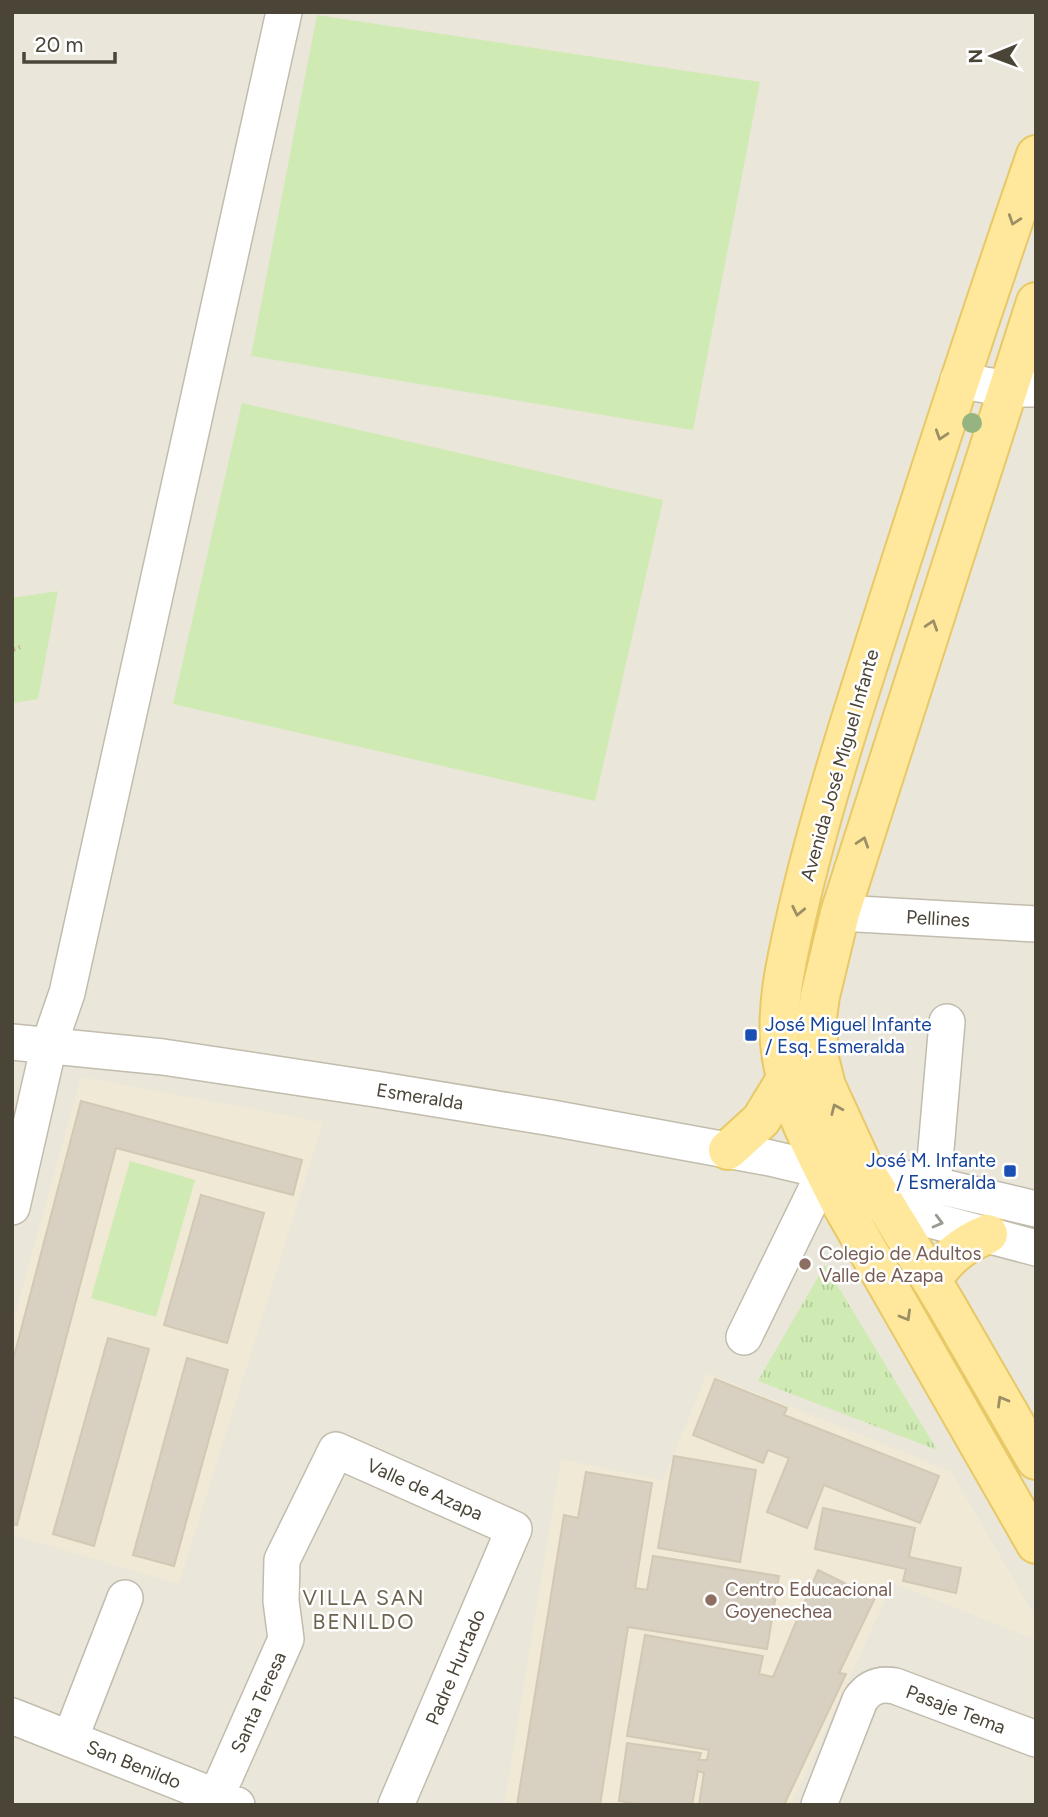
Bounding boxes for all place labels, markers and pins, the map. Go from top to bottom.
place label: José Miguel Infante / Esq. Esmeralda [765,1013,932,1058]
marker: José Miguel Infante / Esq. Esmeralda [743,1027,759,1043]
place label: José M. Infante / Esmeralda [866,1149,996,1194]
marker: José M. Infante / Esmeralda [1002,1163,1018,1179]
place label: Colegio de Adultos Valle de Azapa [819,1242,982,1287]
marker: Colegio de Adultos Valle de Azapa [797,1256,813,1272]
place label: Centro Educacional Goyenechea [725,1578,892,1623]
marker: Centro Educacional Goyenechea [703,1592,719,1608]

